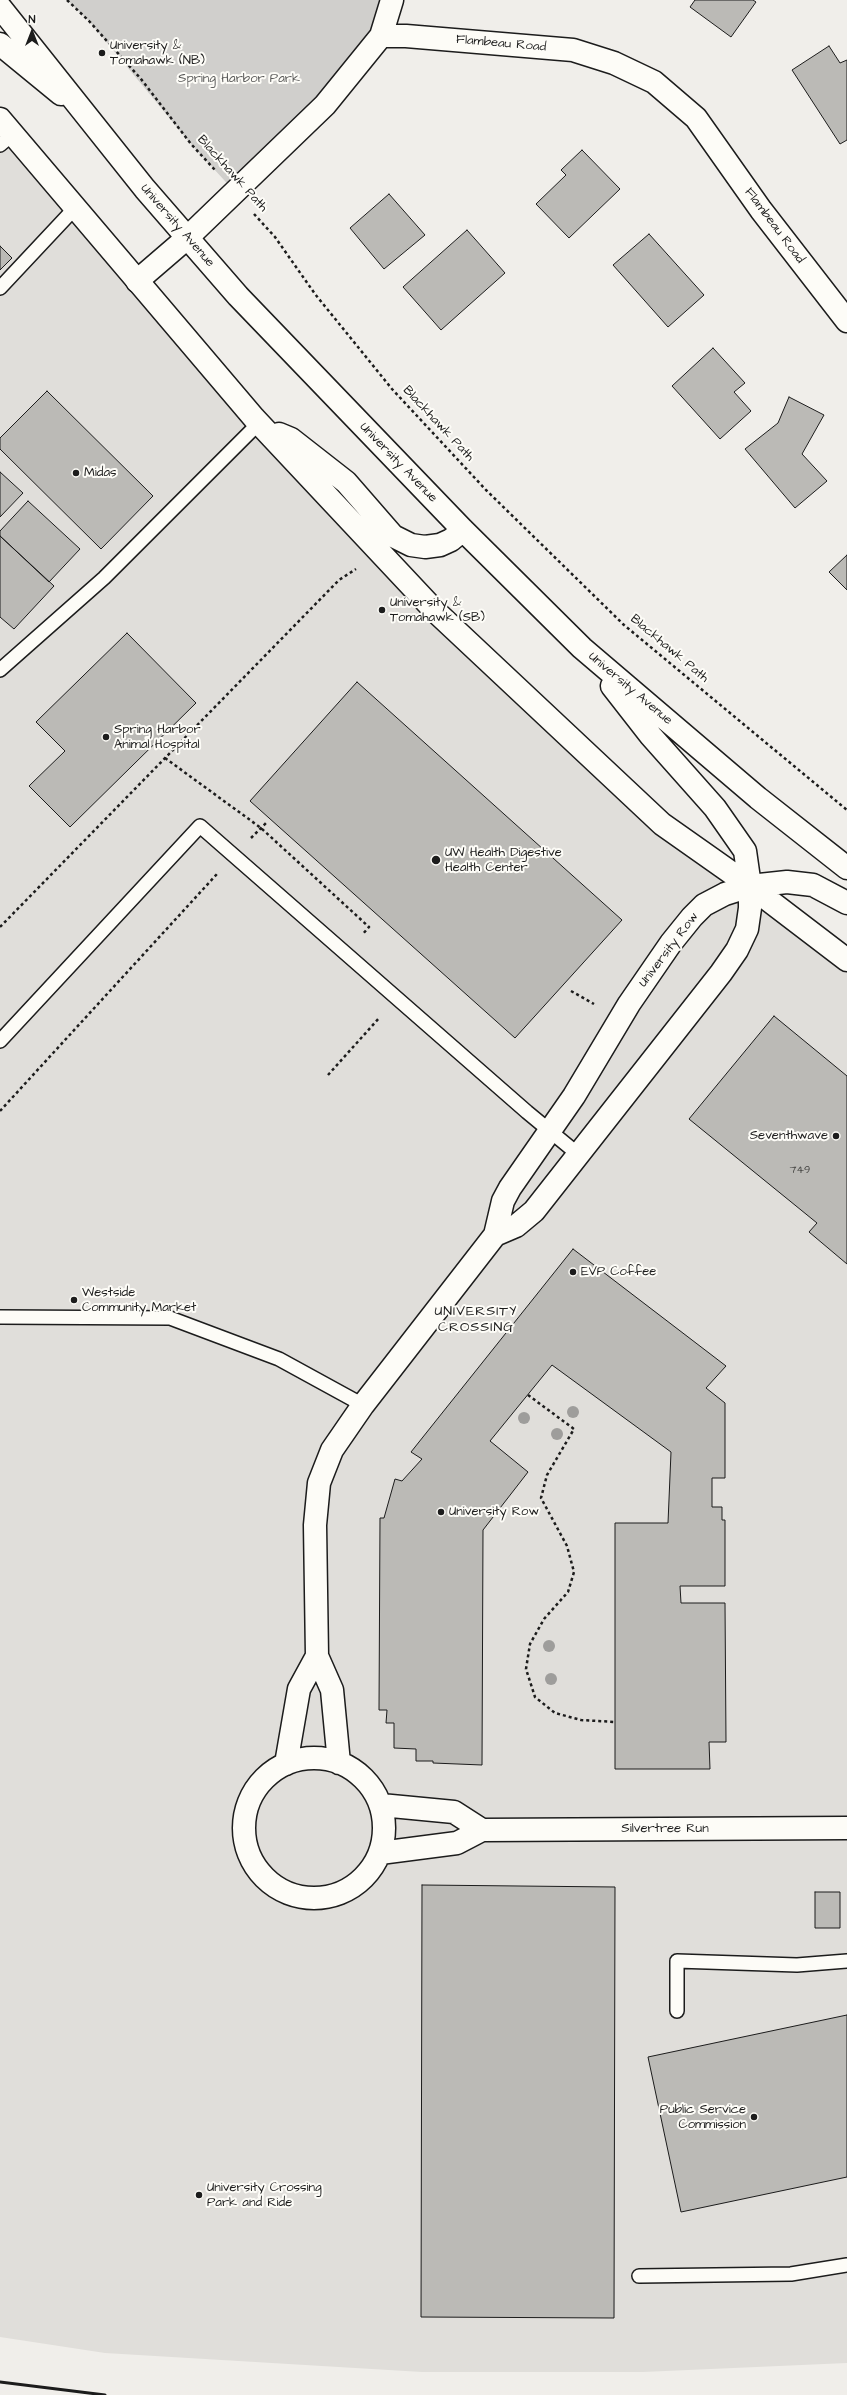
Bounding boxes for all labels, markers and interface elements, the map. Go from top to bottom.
north arrow [12,12,52,52]
text: N [29,12,35,27]
street label: Flambeau Road [455,32,547,56]
place label: University & Tomahawk (NB) [110,38,205,69]
marker: University & Tomahawk (NB) [97,48,107,58]
park label: Spring Harbor Park [178,71,300,87]
street label: Blackhawk Path [194,133,270,215]
street label: University Avenue [137,181,217,271]
street label: Flambeau Road [741,185,807,267]
street label: Blackhawk Path [399,383,477,465]
street label: University Avenue [356,420,440,506]
place label: Midas [84,465,117,481]
marker: Midas [71,468,81,478]
place label: University & Tomahawk (SB) [390,595,485,626]
marker: University & Tomahawk (SB) [377,605,387,615]
street label: Blackhawk Path [627,612,711,686]
street label: University Avenue [585,649,675,729]
place label: Spring Harbor Animal Hospital [114,722,201,753]
marker: Spring Harbor Animal Hospital [101,732,111,742]
place label: UW Health Digestive Health Center [445,845,562,876]
marker: UW Health Digestive Health Center [430,854,442,866]
street label: University Row [636,909,702,991]
place label: Seventhwave [750,1128,828,1144]
marker: Seventhwave [831,1131,841,1141]
house number: 749 [790,1164,810,1178]
place label: EVP Coffee [581,1264,656,1280]
marker: EVP Coffee [568,1267,578,1277]
place label: Westside Community Market [82,1285,196,1316]
marker: Westside Community Market [69,1295,79,1305]
district label: UNIVERSITY CROSSING [434,1304,518,1336]
place label: University Row [449,1504,539,1520]
marker: University Row [436,1507,446,1517]
street label: Silvertree Run [621,1821,709,1837]
place label: Public Service Commission [660,2102,746,2133]
marker: Public Service Commission [749,2112,759,2122]
place label: University Crossing Park and Ride [207,2180,322,2211]
marker: University Crossing Park and Ride [194,2190,204,2200]

